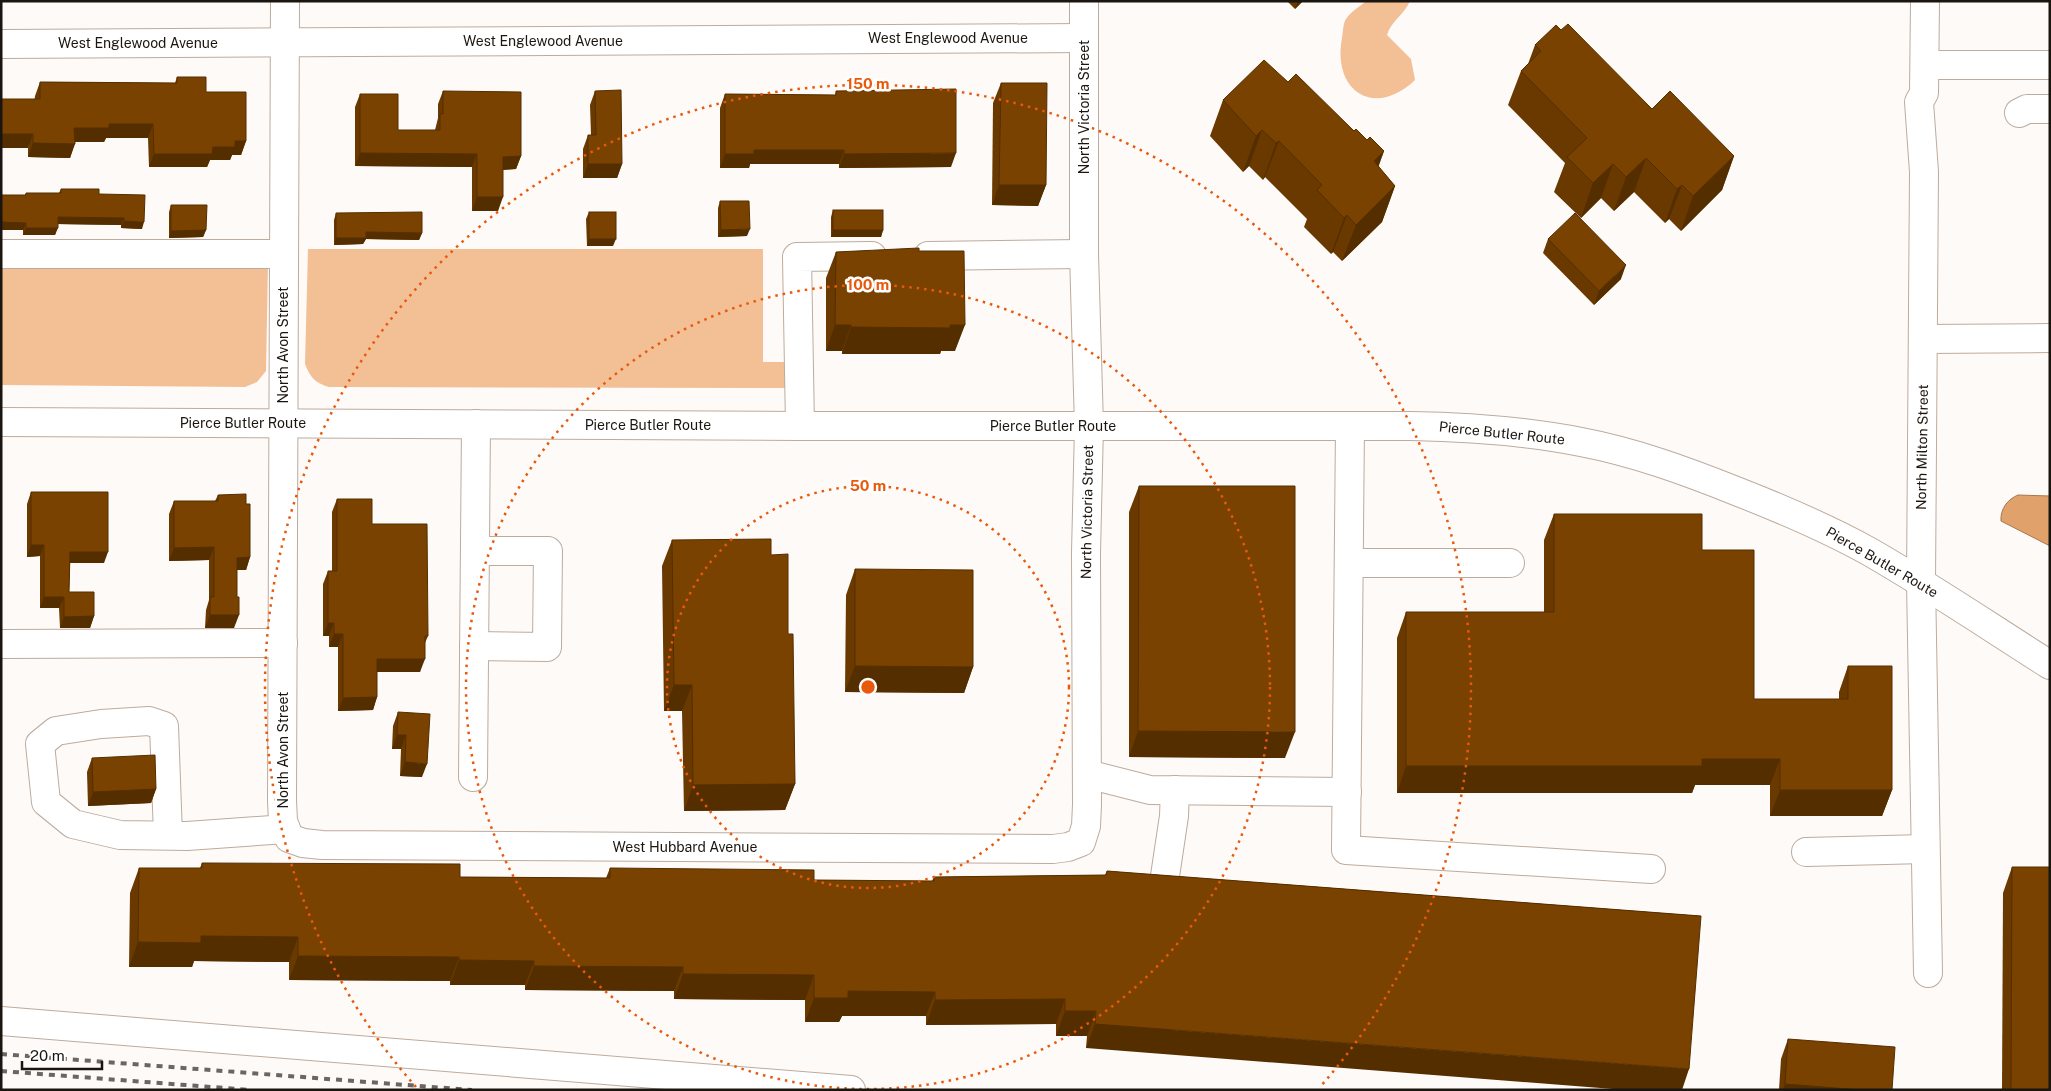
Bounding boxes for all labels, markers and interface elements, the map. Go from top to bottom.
street label: West Englewood Avenue [868,30,1028,46]
street label: West Englewood Avenue [463,33,623,49]
street label: West Englewood Avenue [58,35,218,51]
street label: North Victoria Street [1076,40,1092,174]
text: 150 m [846,75,890,92]
text: 100 m [847,276,889,293]
street label: North Avon Street [275,287,291,403]
street label: North Milton Street [1913,384,1931,510]
street label: Pierce Butler Route [180,415,306,431]
street label: Pierce Butler Route [585,417,711,433]
street label: Pierce Butler Route [990,418,1116,434]
street label: Pierce Butler Route [1438,418,1566,448]
street label: North Victoria Street [1078,445,1096,579]
text: 50 m [850,477,886,494]
street label: Pierce Butler Route [1823,523,1941,601]
centre of rings [859,678,877,696]
street label: North Avon Street [275,692,291,808]
street label: West Hubbard Avenue [613,839,757,855]
scale bar [22,1038,102,1070]
text: 20 m [30,1047,65,1064]

